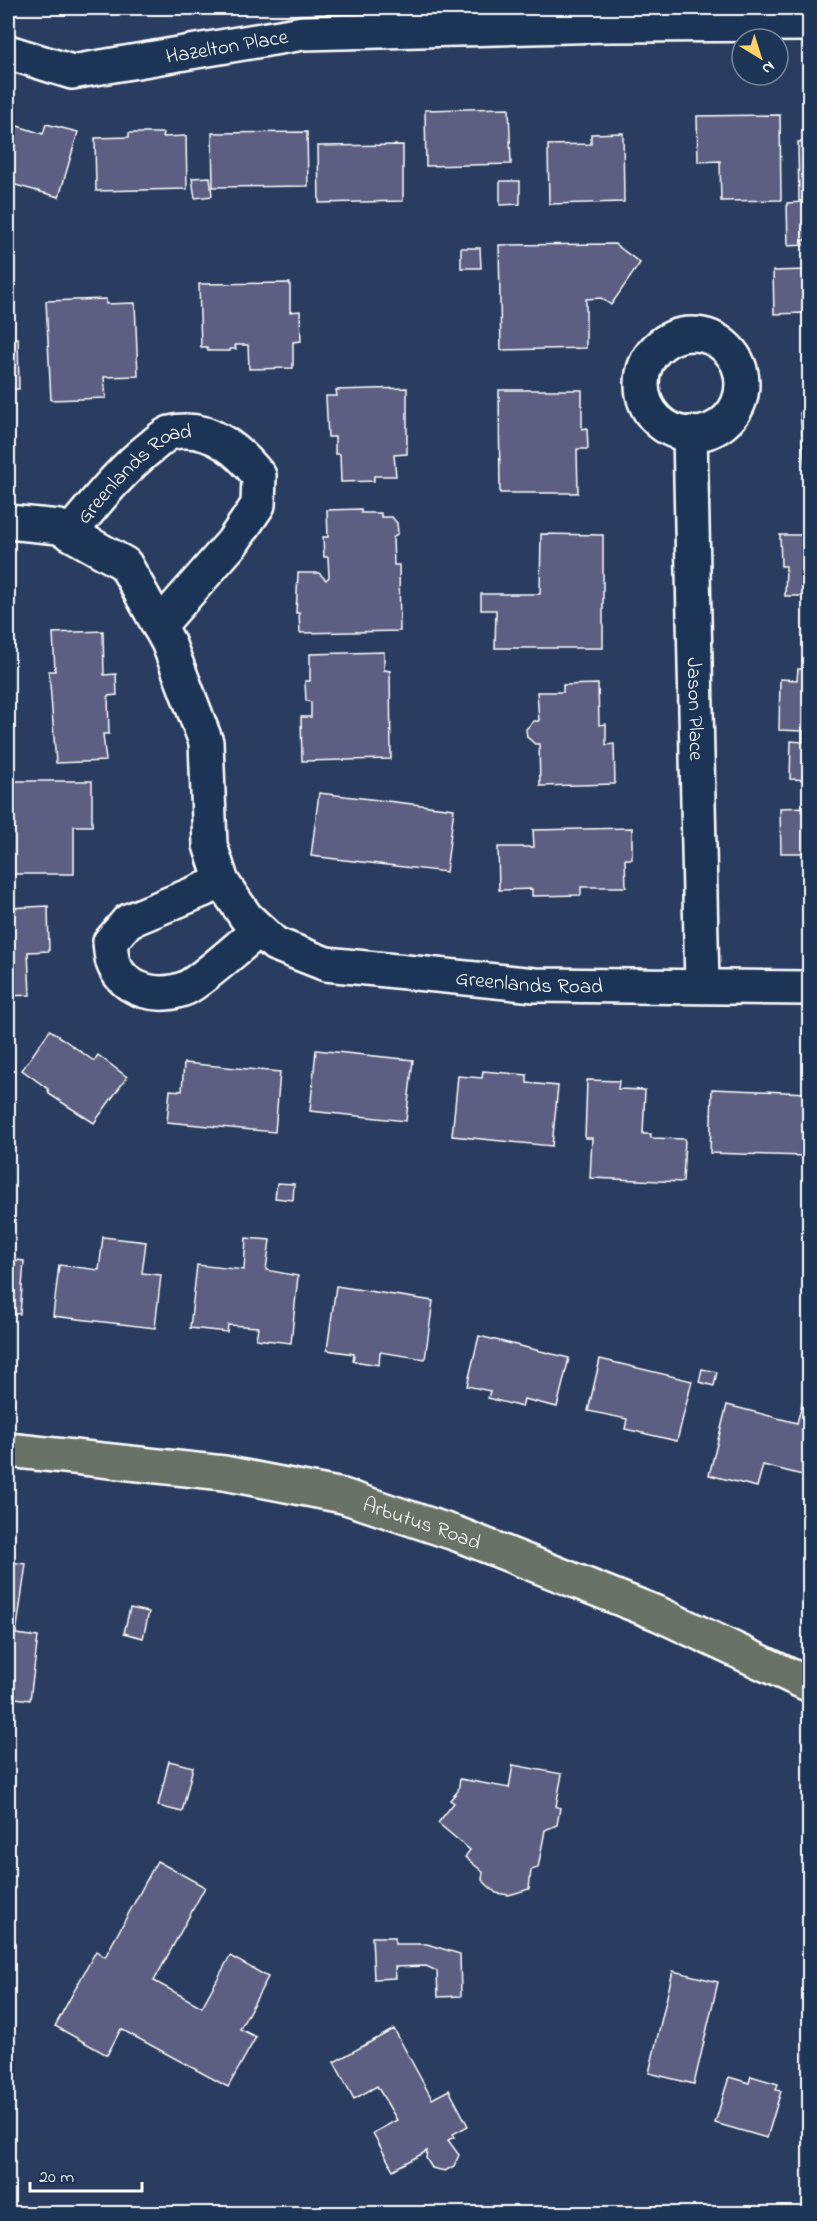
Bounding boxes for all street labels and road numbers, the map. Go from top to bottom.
street label: Hazelton Place [164,23,291,73]
street label: Greenlands Road [70,418,192,531]
street label: Jason Place [678,657,710,762]
street label: Greenlands Road [454,964,603,1003]
street label: Arbutus Road [358,1491,485,1559]

